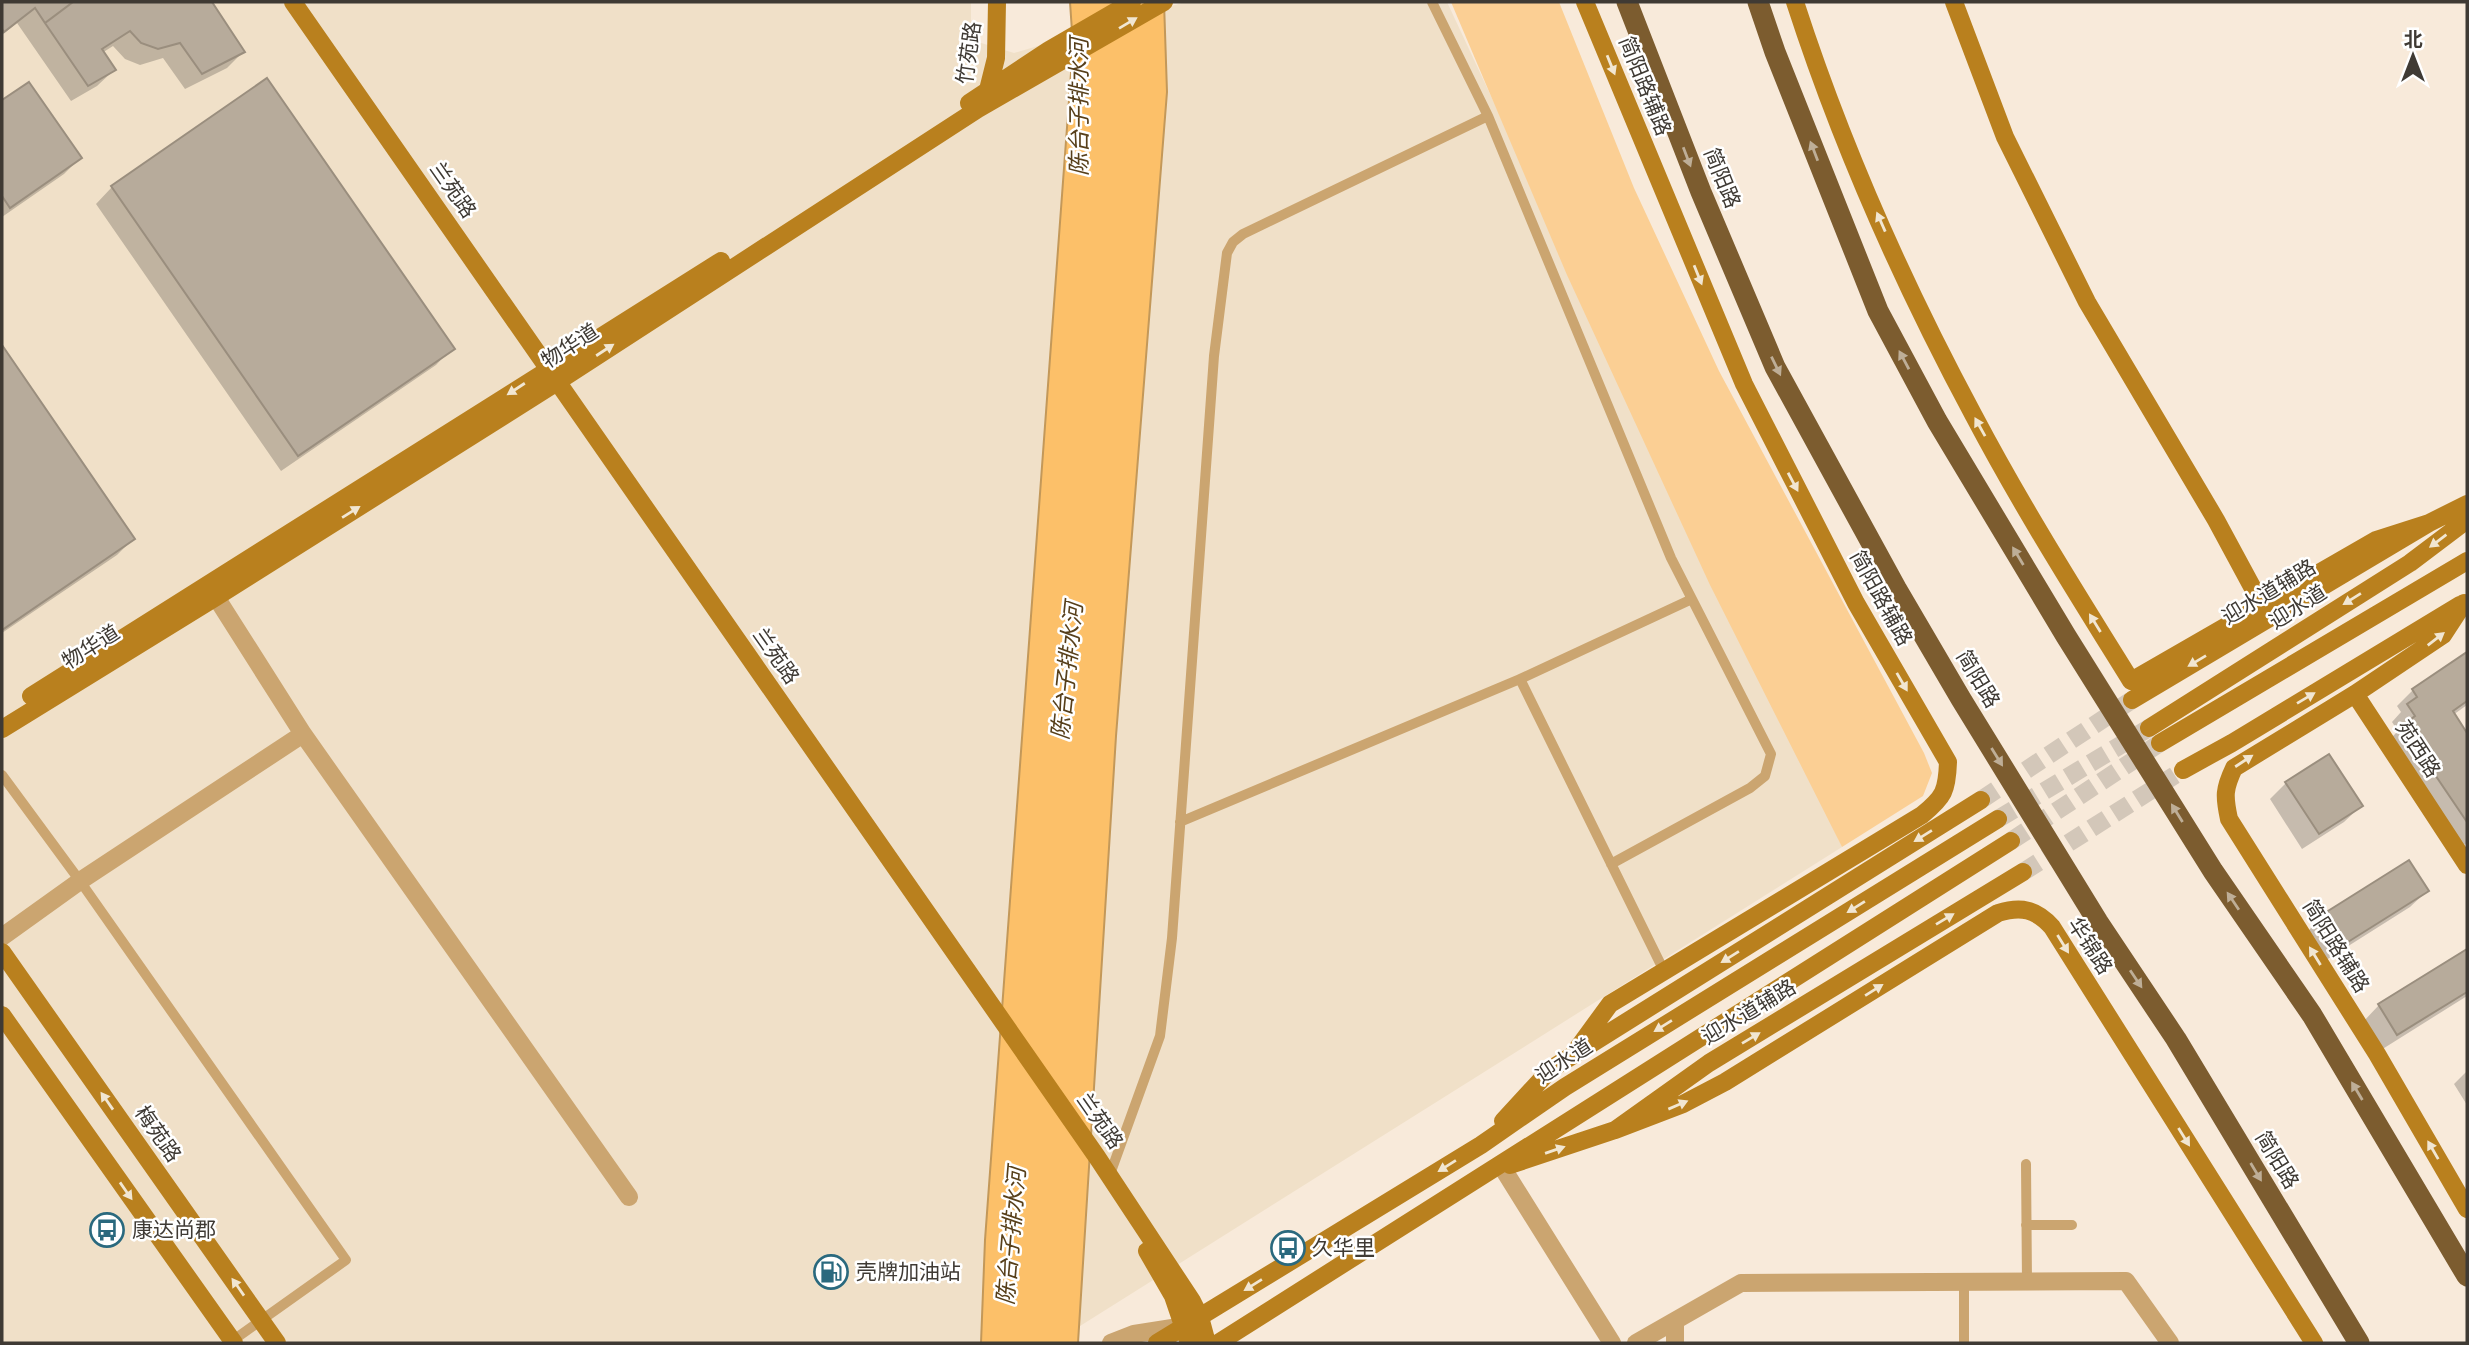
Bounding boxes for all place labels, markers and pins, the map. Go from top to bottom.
bus stop icon: 康达尚郡 [88,1211,126,1249]
place label: 康达尚郡 [132,1217,216,1242]
bus stop icon: 久华里 [1269,1229,1307,1267]
place label: 久华里 [1312,1235,1375,1260]
fuel station icon: 壳牌加油站 [812,1253,850,1291]
place label: 壳牌加油站 [856,1259,961,1284]

